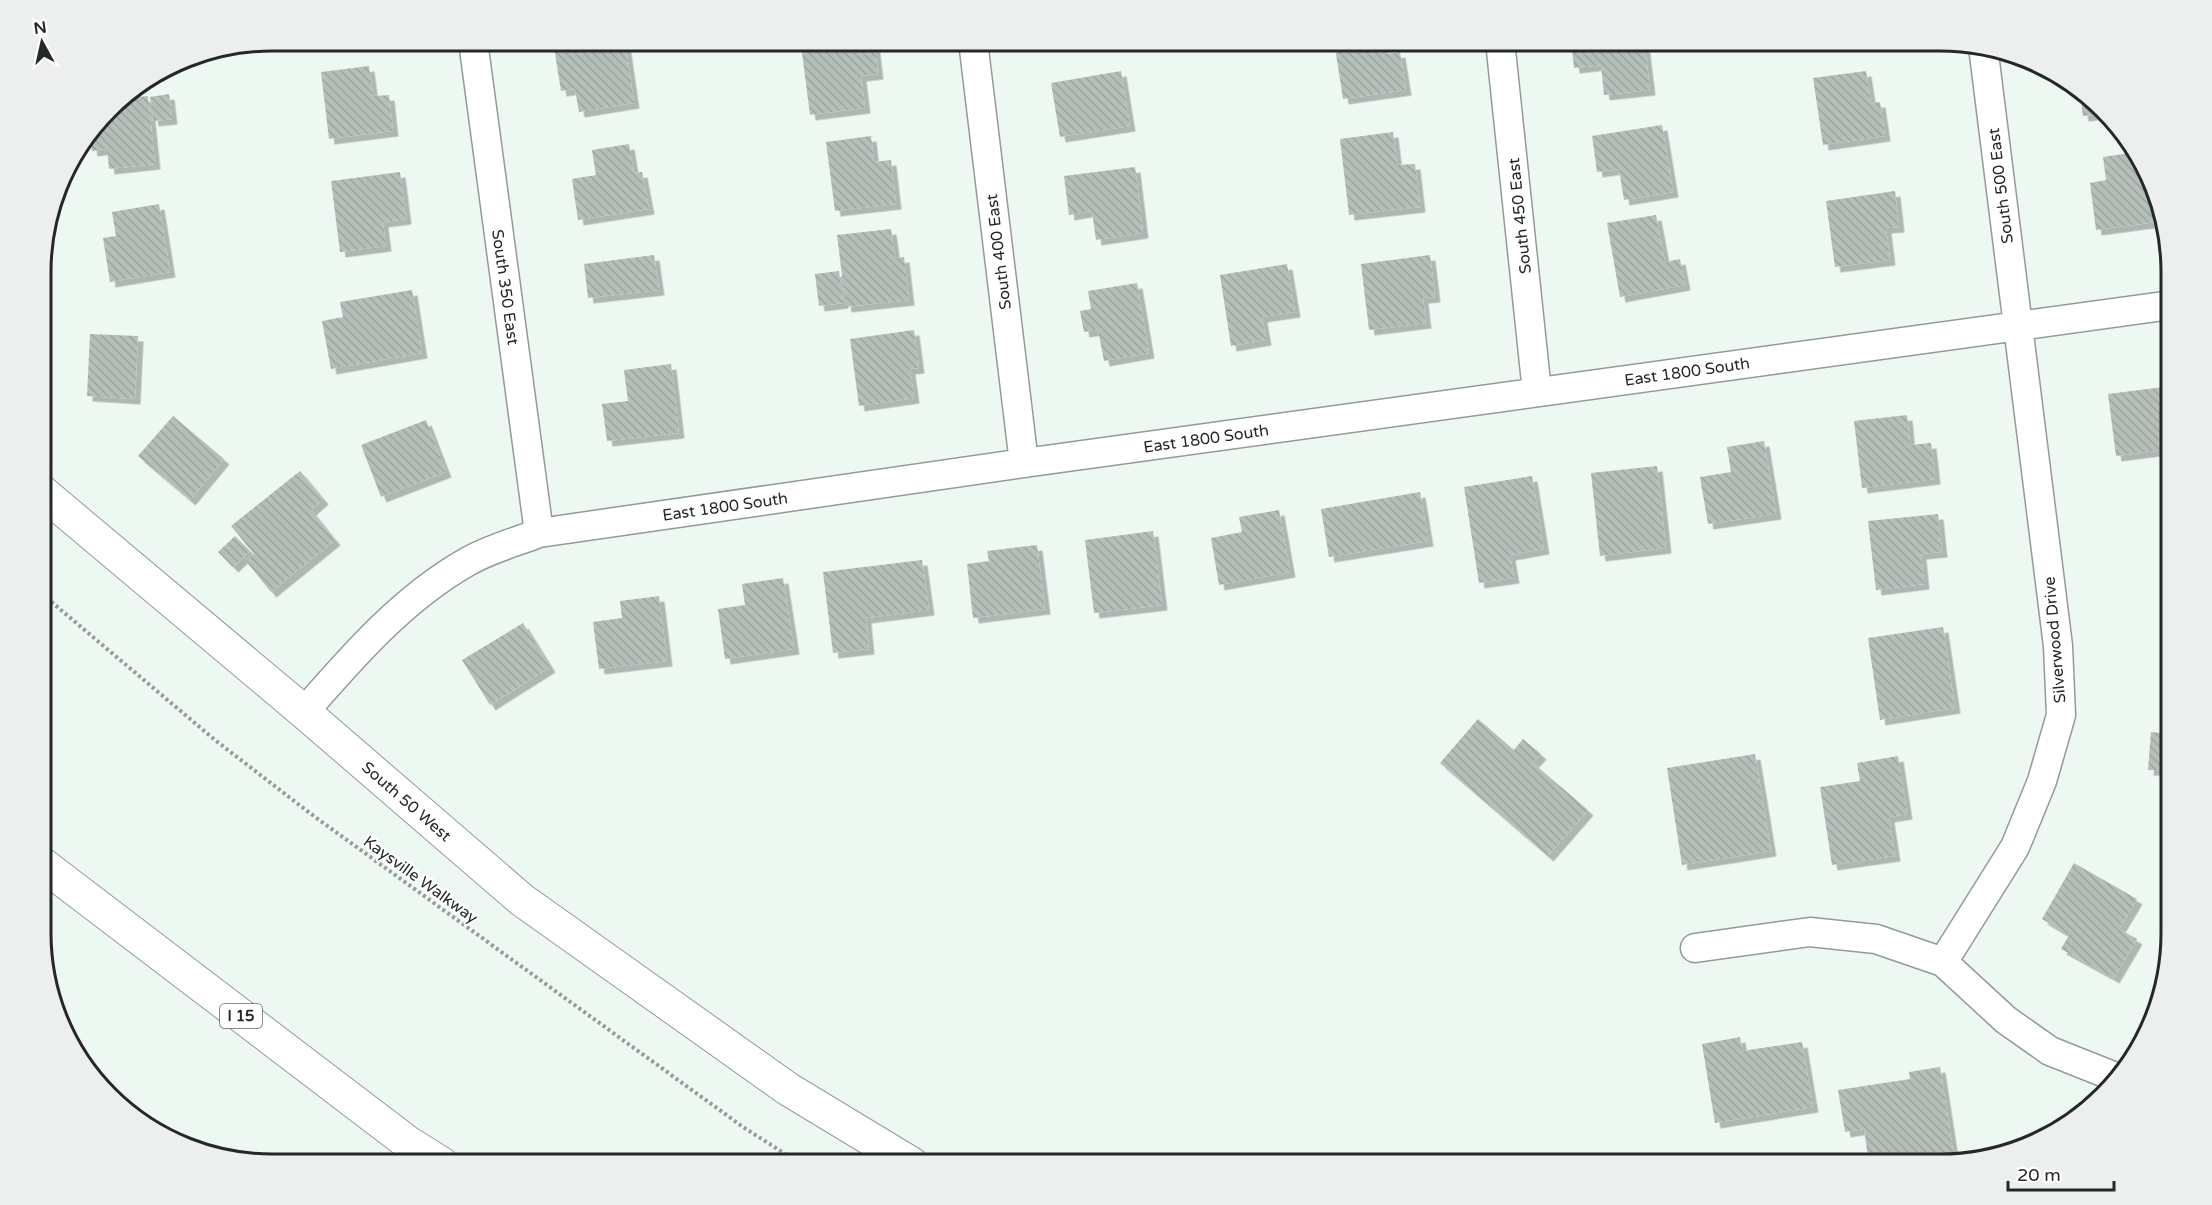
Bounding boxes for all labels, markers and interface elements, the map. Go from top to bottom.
north arrow [12,12,72,72]
text: N [32,17,48,39]
street label: South 500 East [1984,127,2018,245]
street label: South 450 East [1504,157,1536,275]
street label: South 400 East [982,193,1016,311]
street label: South 350 East [487,228,523,346]
street label: East 1800 South [1623,353,1751,391]
street label: East 1800 South [1142,420,1270,458]
street label: East 1800 South [661,488,789,526]
street label: Silverwood Drive [2040,576,2070,704]
street label: South 50 West [358,758,455,846]
street label: Kaysville Walkway [359,832,482,928]
road number: I 15 [220,1004,262,1028]
scale bar [2008,1154,2114,1192]
text: 20 m [2017,1164,2061,1186]

